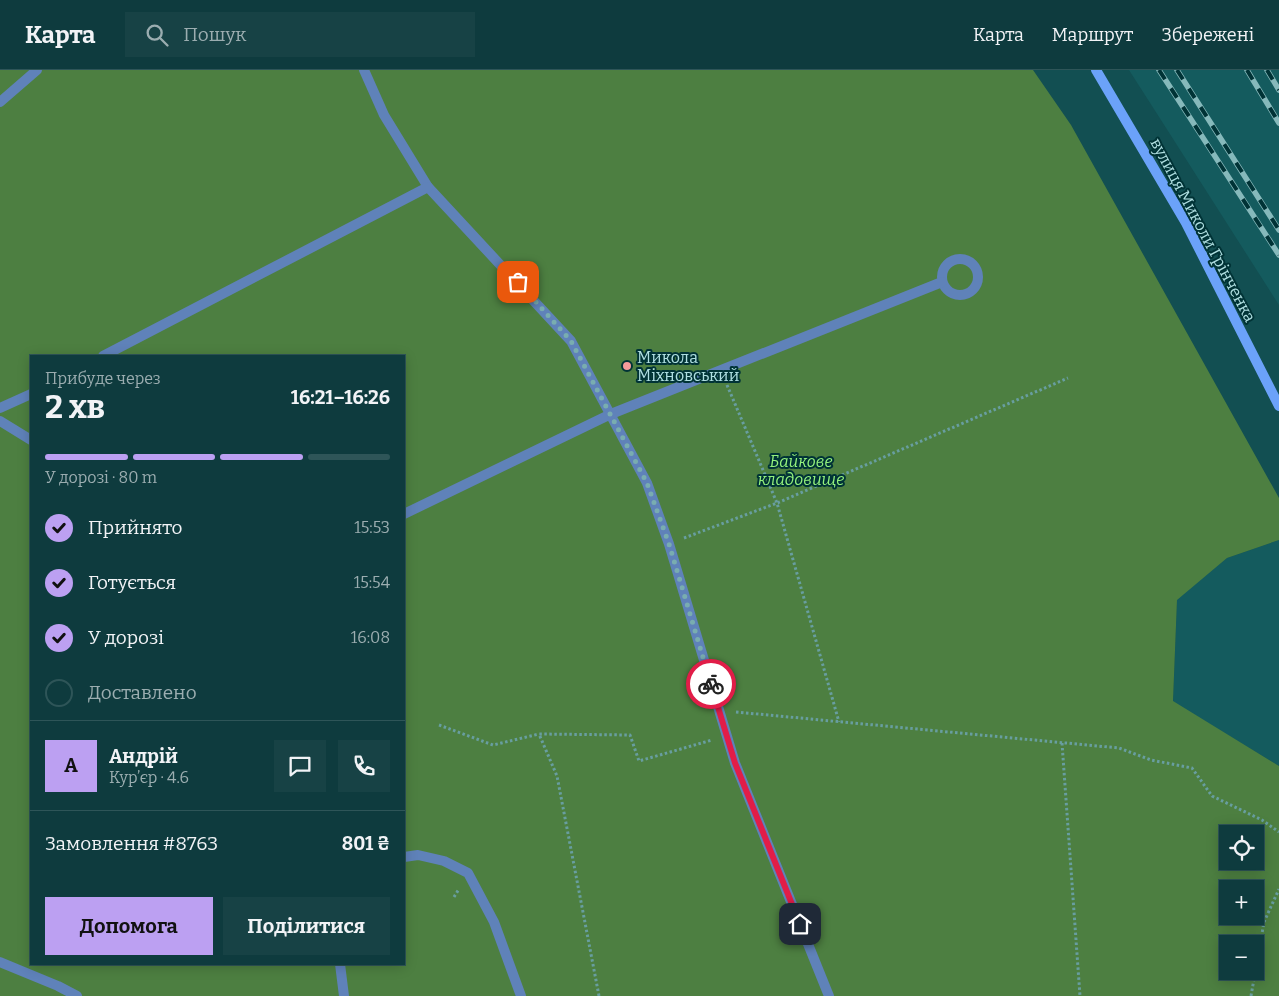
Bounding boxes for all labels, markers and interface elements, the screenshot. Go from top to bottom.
search box [125,12,475,57]
text: Карта [25,21,95,49]
icon: search [143,21,171,49]
text: Пошук [183,23,247,46]
text: Карта [973,24,1024,46]
text: Маршрут [1052,24,1133,46]
text: Збережені [1161,24,1254,46]
street label: вулиця Миколи Грінченка [1146,135,1260,325]
pin [497,261,539,303]
icon: bag [504,268,532,296]
place label: Микола Міхновський [637,348,739,385]
marker: Микола Міхновський [621,360,633,372]
text: Прибуде через [45,369,161,388]
text: 16:21–16:26 [291,386,390,409]
text: 2 хв [45,388,105,426]
park label: Байкове кладовище [758,452,844,489]
text: У дорозі · 80 m [45,468,157,487]
icon: check [45,514,73,542]
text: Прийнято [88,516,182,539]
text: 15:53 [354,518,390,537]
icon: check [45,569,73,597]
text: Готується [88,571,176,594]
text: 15:54 [354,573,390,592]
icon: check [45,624,73,652]
text: У дорозі [88,626,164,649]
text: 16:08 [351,628,390,647]
courier [686,659,736,709]
icon: bike [697,670,725,698]
text: Доставлено [88,681,197,704]
button: chat [274,740,326,792]
button: phone [338,740,390,792]
text: Андрій [109,745,178,768]
text: А [64,754,78,777]
text: Кур’єр · 4.6 [109,768,189,787]
map controls [1219,825,1264,980]
button: locate [1219,825,1264,870]
text: Замовлення #8763 [45,832,218,855]
text: 801 ₴ [342,832,390,855]
button: + [1219,880,1264,925]
button: Допомога [45,897,213,955]
button: Поділитися [223,897,390,955]
pin [779,903,821,945]
icon: home [786,910,814,938]
button: − [1219,935,1264,980]

